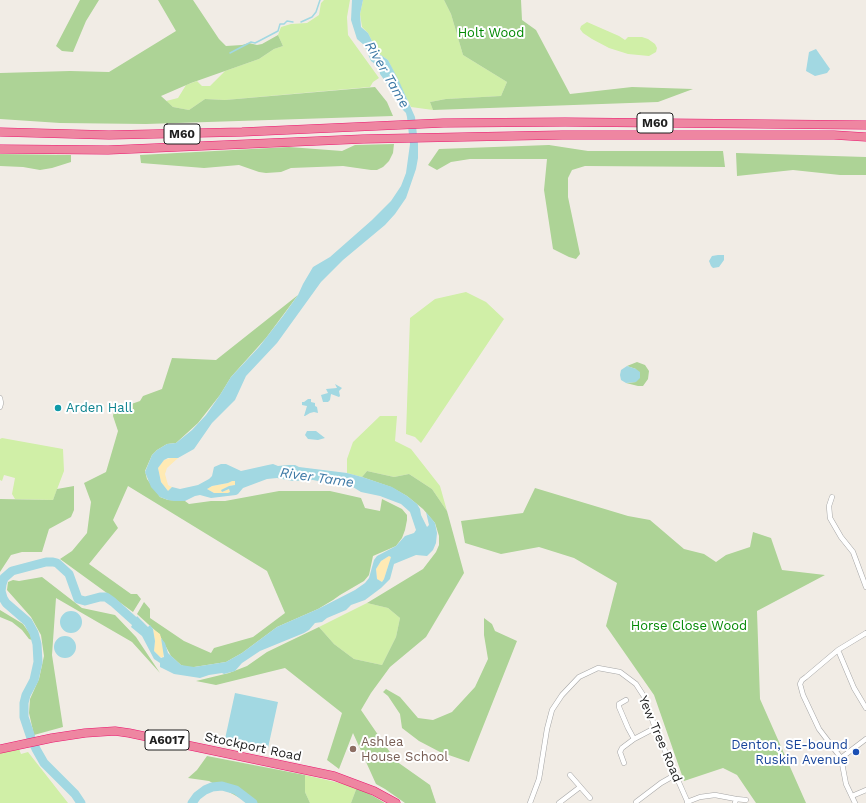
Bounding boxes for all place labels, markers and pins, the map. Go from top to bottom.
place label: Arden Hall [66,400,133,416]
marker: Arden Hall [53,403,63,413]
place label: Ashlea House School [361,734,448,765]
place label: Denton, SE-bound Ruskin Avenue [731,737,848,768]
marker: Ashlea House School [348,744,358,754]
marker: Denton, SE-bound Ruskin Avenue [851,747,861,757]

